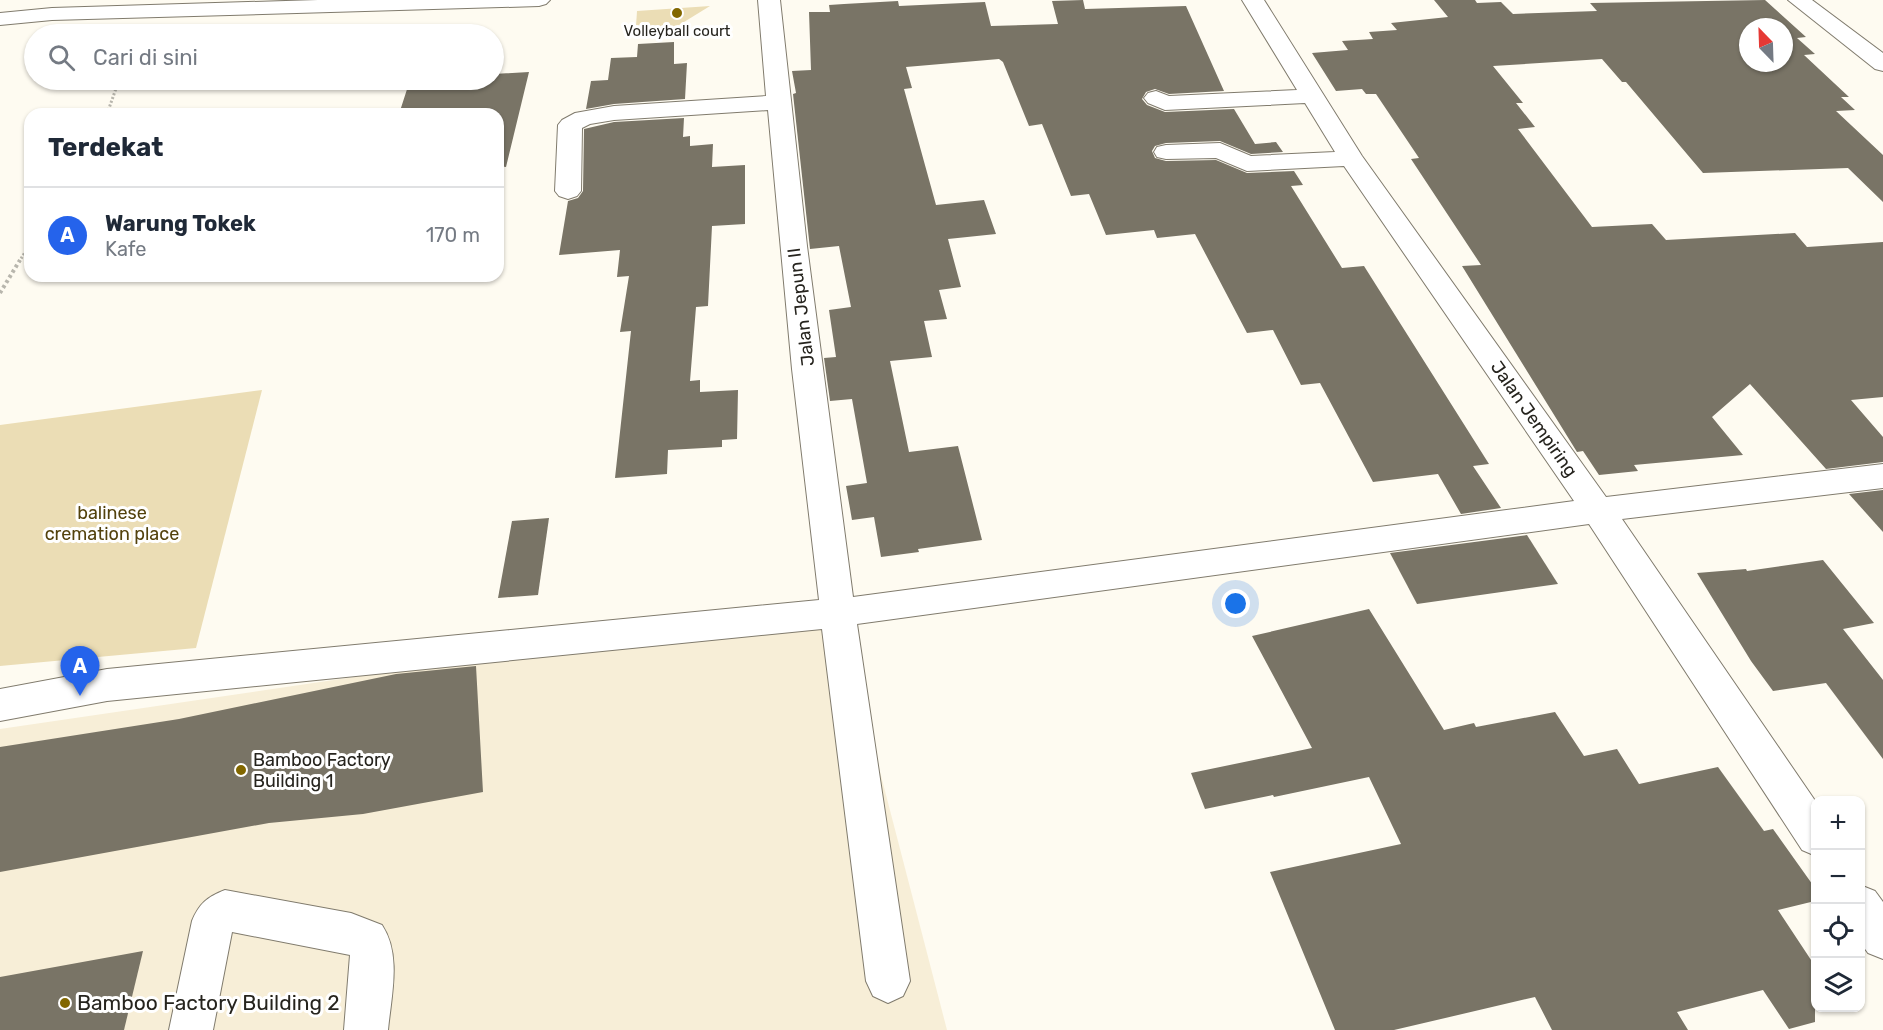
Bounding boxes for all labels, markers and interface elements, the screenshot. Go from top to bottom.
marker: Volleyball court [670,6,684,20]
north arrow [1739,18,1793,72]
place label: Volleyball court [624,22,731,40]
search box [24,24,504,90]
icon: search [45,41,78,74]
text: Cari di sini [93,44,198,71]
text: Terdekat [48,132,163,163]
text: Warung Tokek [105,210,256,237]
text: A [60,223,75,247]
text: 170 m [426,223,480,247]
text: Kafe [105,237,147,261]
street label: Jalan Jepun II [783,247,819,367]
street label: Jalan Jempiring [1486,357,1582,481]
park label: balinese cremation place [45,502,179,545]
your location [1221,589,1250,618]
pin: A [60,646,100,696]
place label: Bamboo Factory Building 1 [253,749,391,792]
marker: Bamboo Factory Building 1 [234,763,248,777]
map controls [1811,796,1865,1012]
button: + [1811,796,1865,850]
button: − [1811,850,1865,904]
button: locate [1811,904,1865,958]
button: layers [1811,958,1865,1012]
place label: Bamboo Factory Building 2 [77,990,339,1015]
marker: Bamboo Factory Building 2 [58,996,72,1010]

